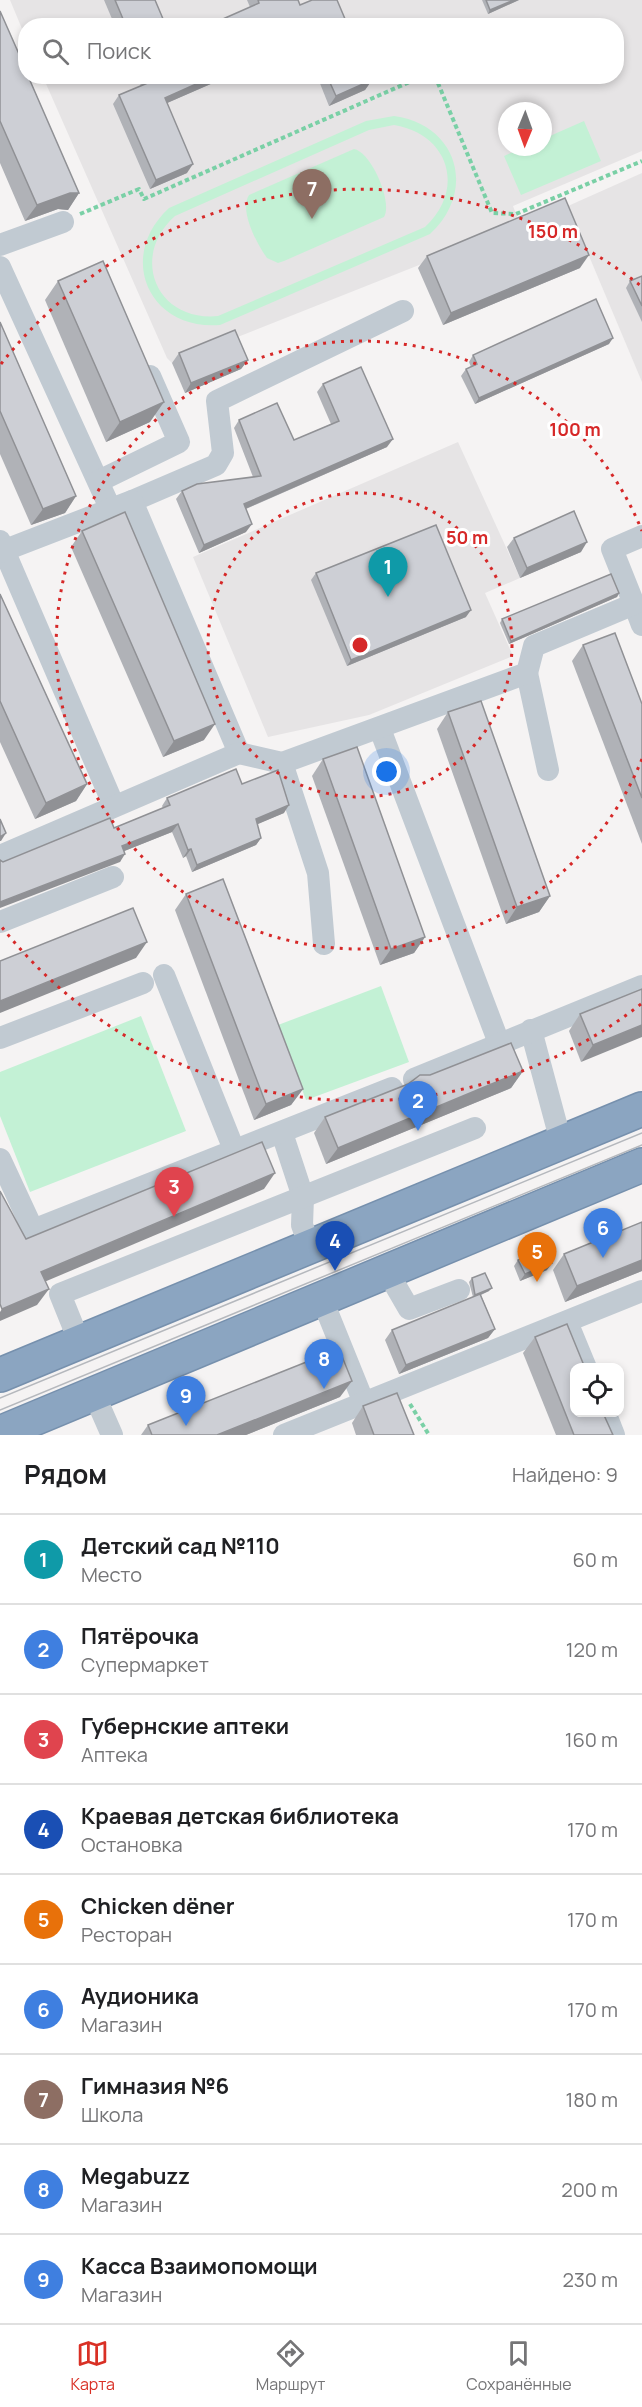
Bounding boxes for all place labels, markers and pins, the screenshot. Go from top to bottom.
pin: 7 [292,170,332,219]
pin: 1 [368,548,408,597]
centre of rings [350,635,370,655]
pin: 2 [398,1082,438,1131]
pin: 3 [154,1168,194,1217]
pin: 6 [584,1208,622,1258]
pin: 4 [316,1222,354,1271]
pin: 5 [518,1232,556,1282]
pin: 8 [304,1340,344,1389]
pin: 9 [166,1376,206,1426]

